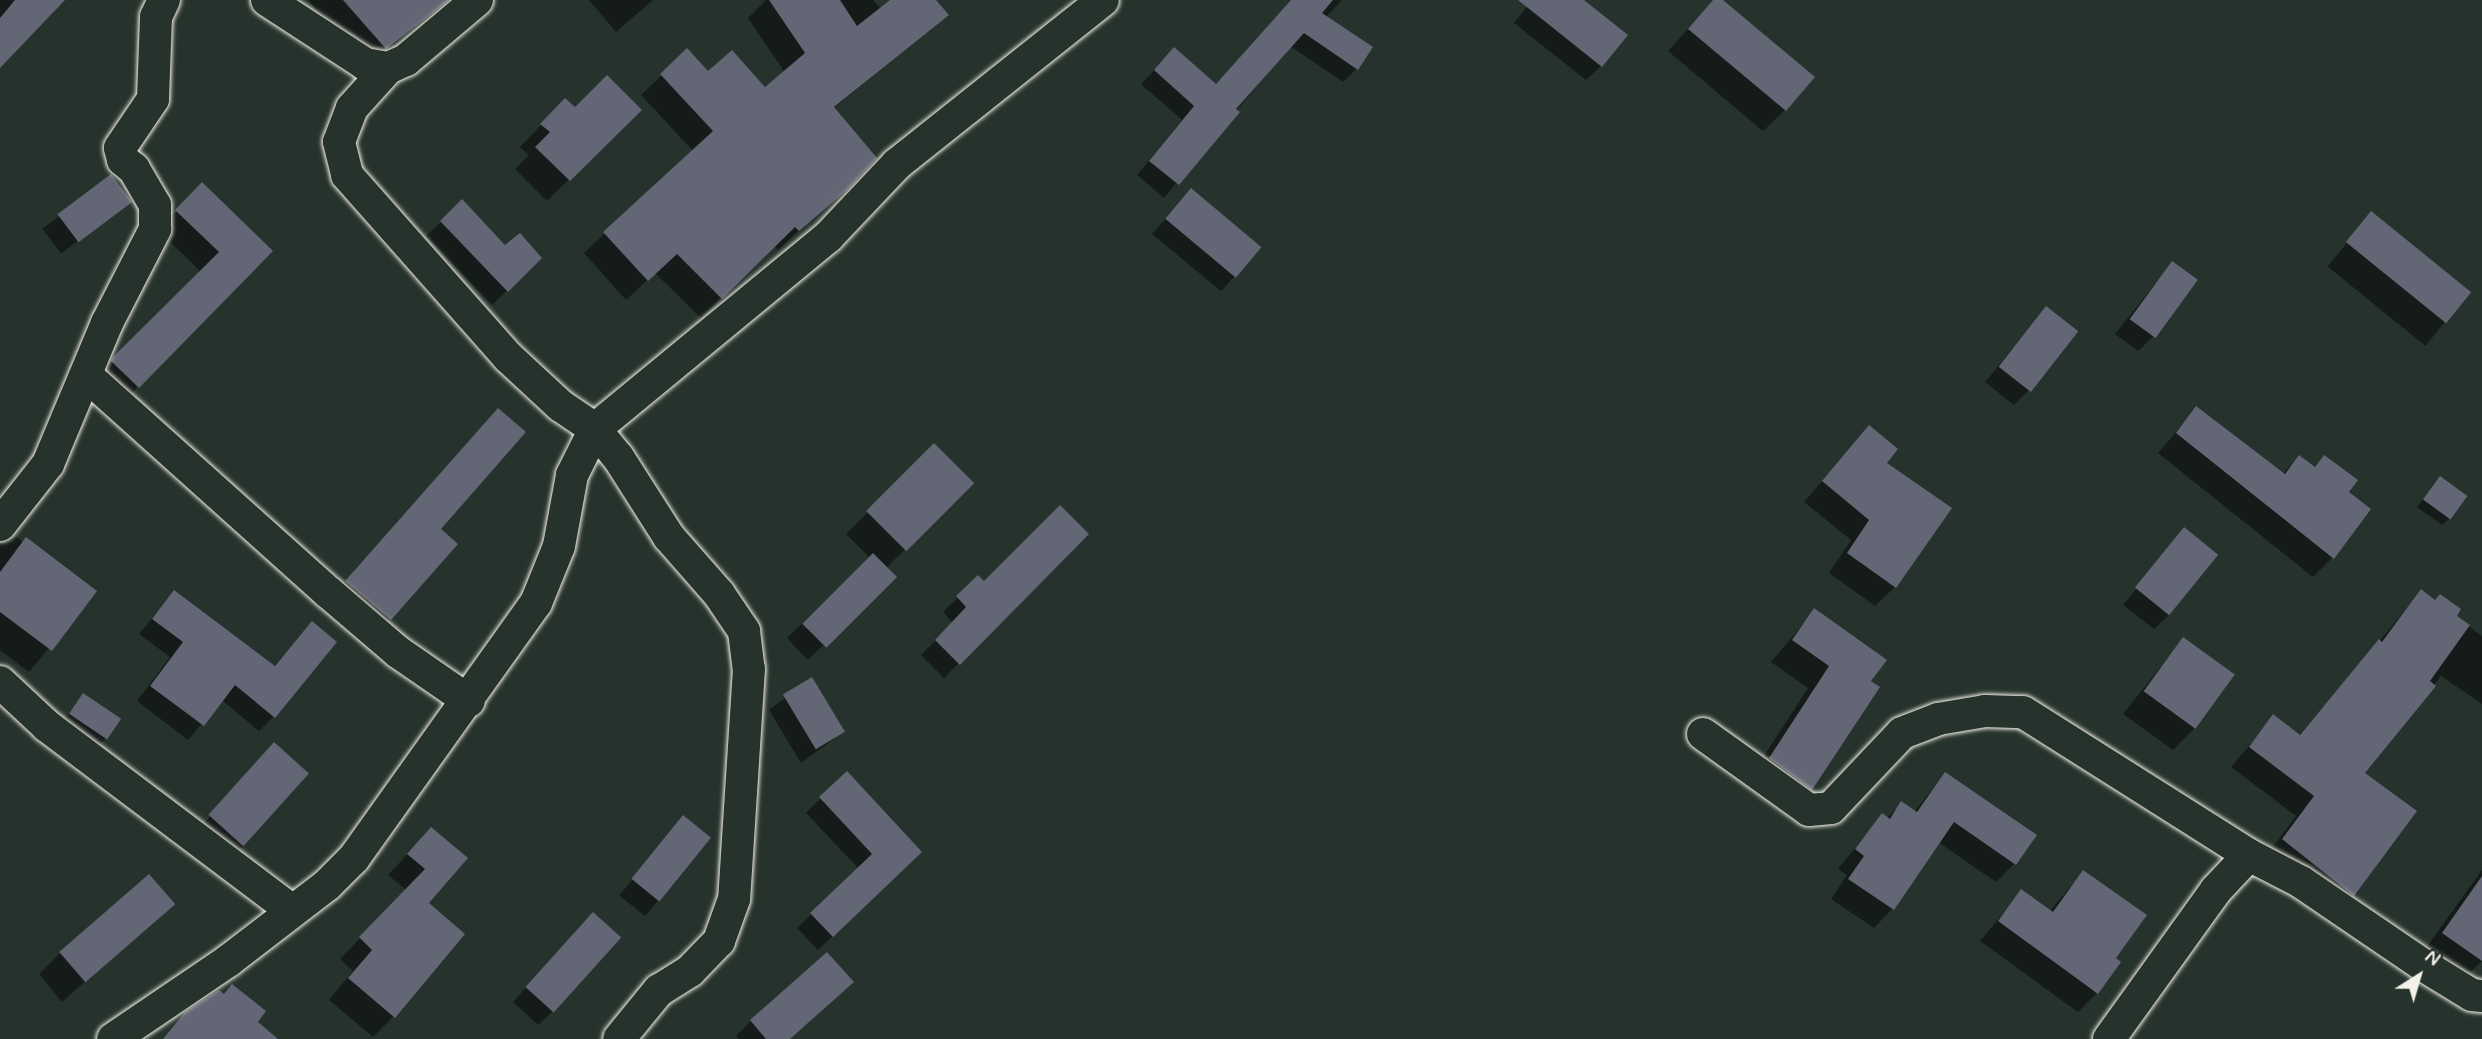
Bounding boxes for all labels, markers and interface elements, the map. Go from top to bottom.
north arrow [2384,941,2454,1011]
text: N [2419,945,2445,973]

